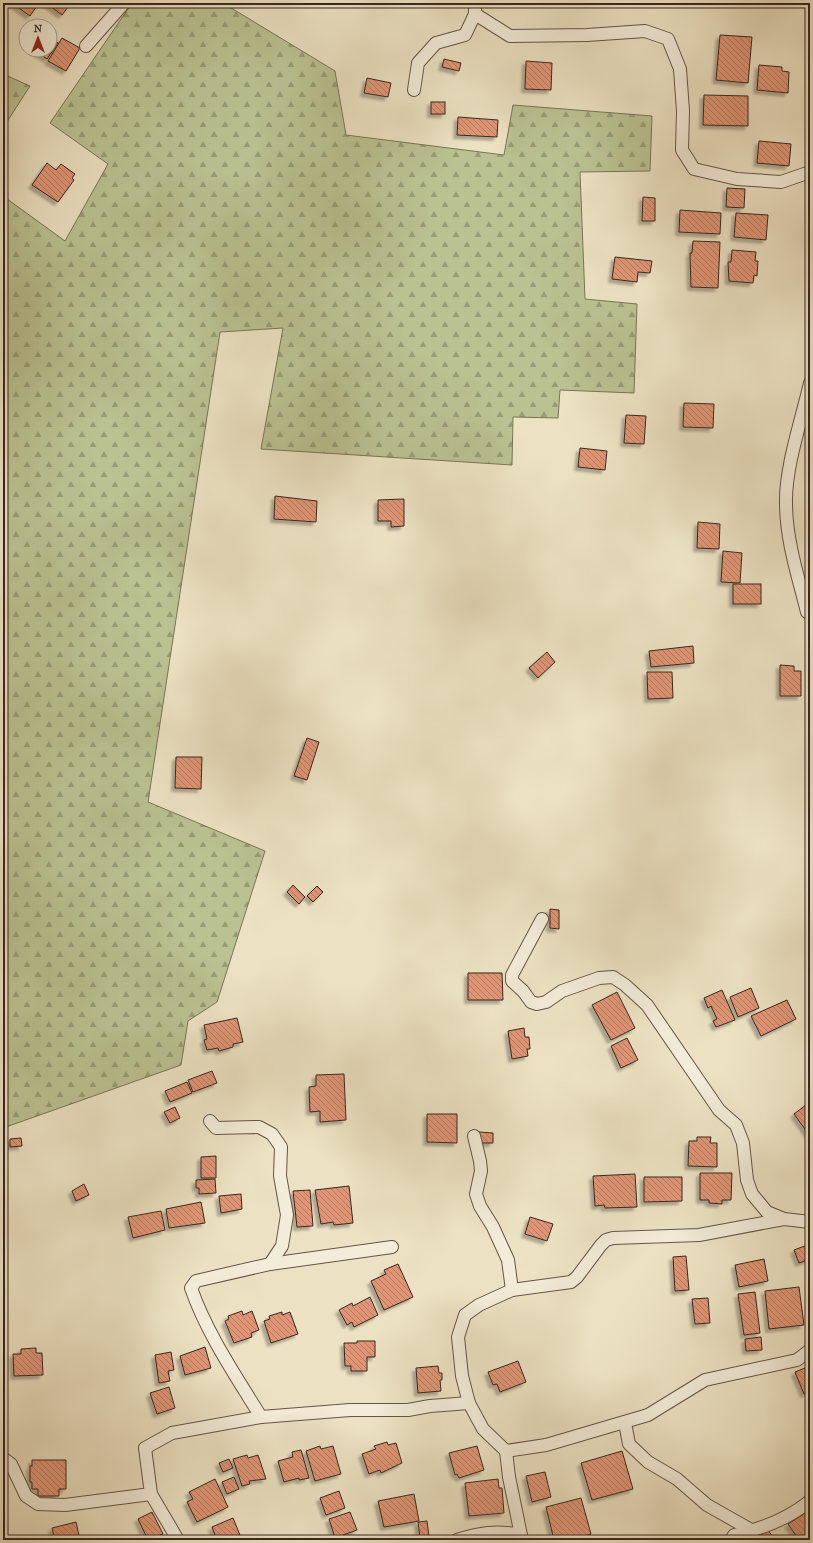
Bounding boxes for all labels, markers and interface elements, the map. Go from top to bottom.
north arrow [18,18,58,58]
text: N [34,22,43,35]

